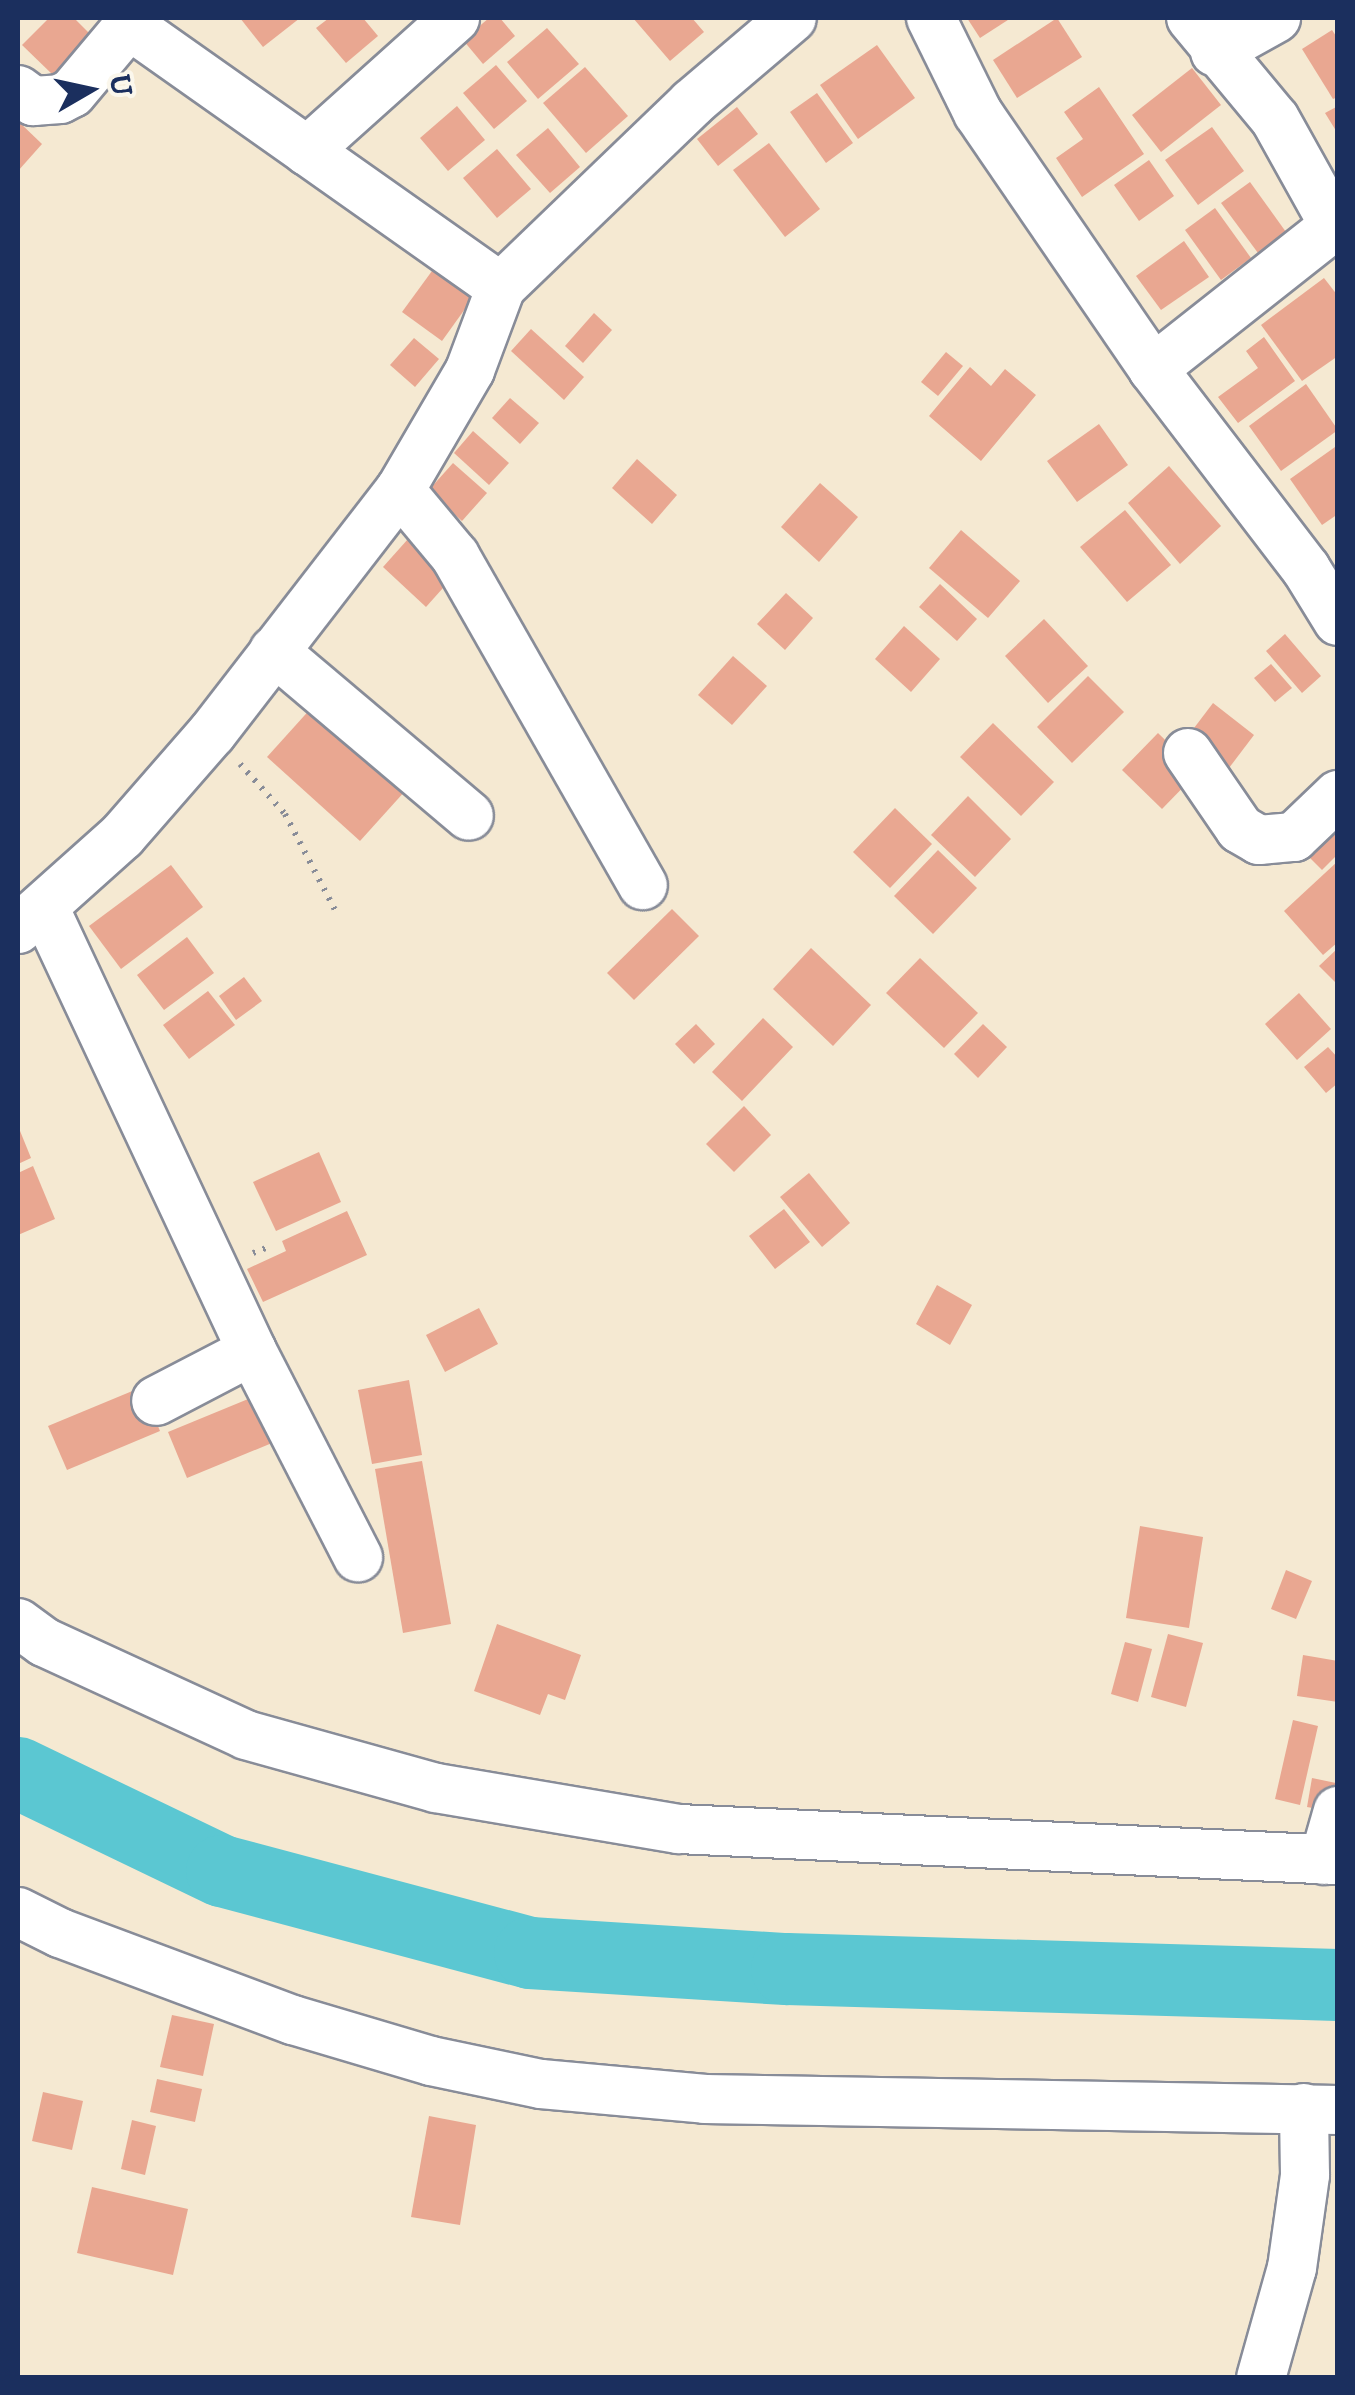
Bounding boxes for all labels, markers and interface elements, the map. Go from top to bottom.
north arrow [40,40,140,140]
text: U [101,72,139,99]

